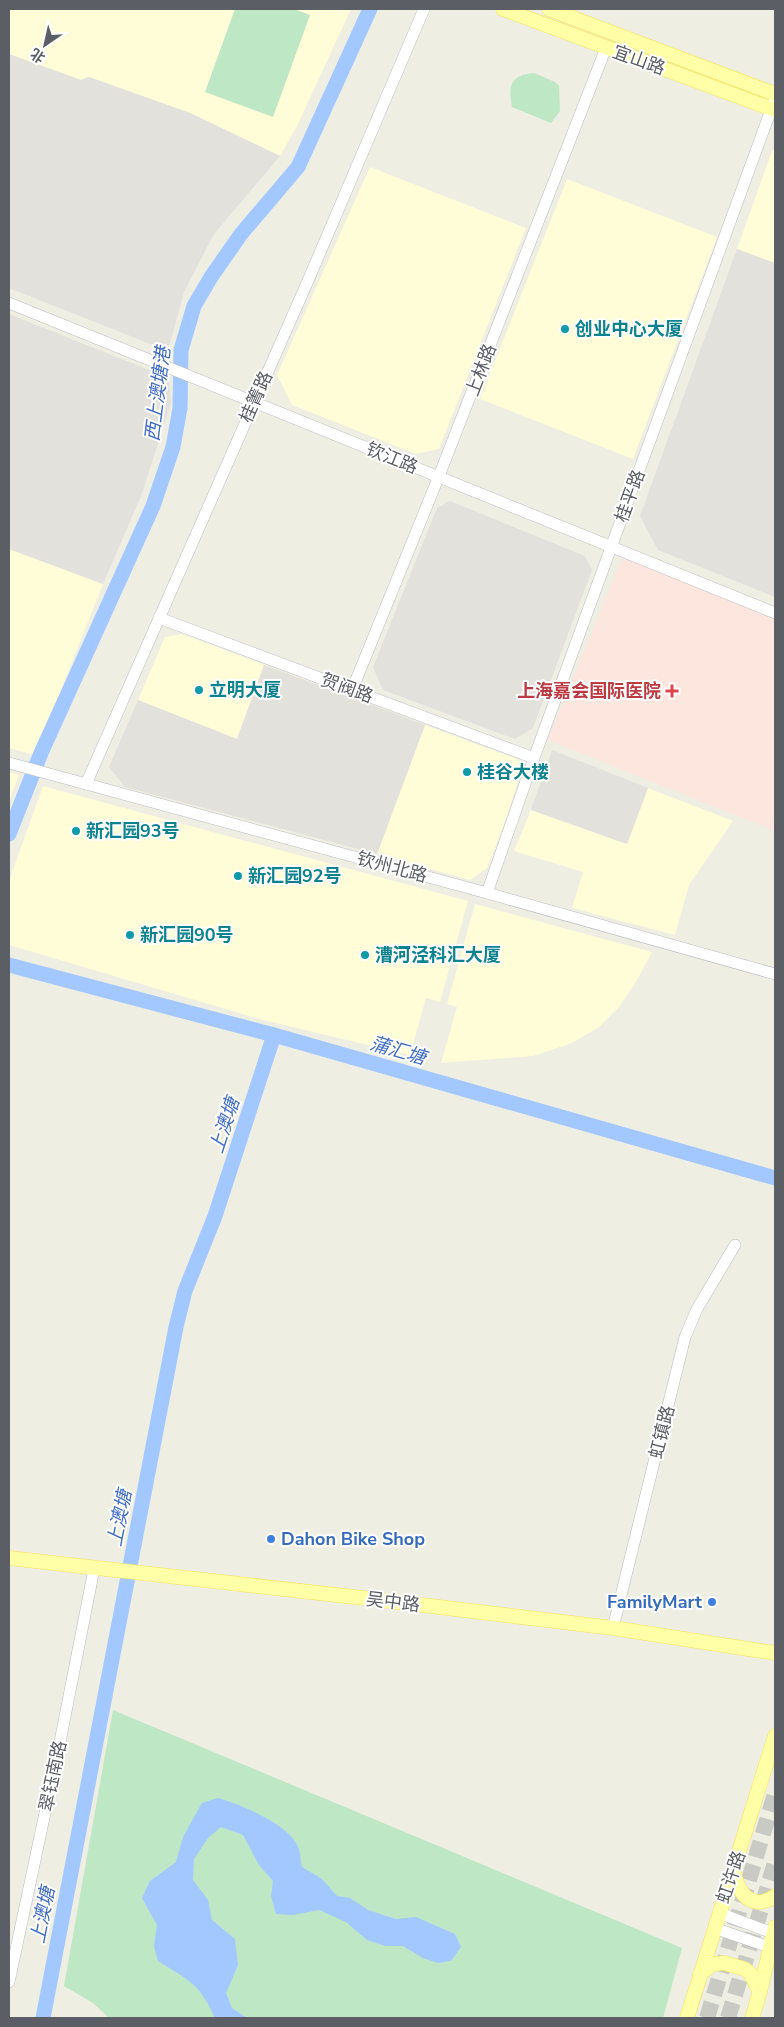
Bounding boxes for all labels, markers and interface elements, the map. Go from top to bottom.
north arrow [20,20,70,70]
street label: 宜山路 [610,39,668,81]
text: 北 [27,44,49,67]
place label: 创业中心大厦 [575,317,683,341]
marker: 创业中心大厦 [559,323,571,335]
street label: 上林路 [460,340,502,400]
water label: 西上澳塘港 [139,342,177,443]
street label: 桂箐路 [234,367,278,427]
street label: 钦江路 [362,437,422,479]
street label: 桂平路 [609,467,651,525]
street label: 贺阀路 [318,667,376,709]
place label: 立明大厦 [209,678,281,702]
place label: 上海嘉会国际医院 [517,679,661,703]
marker: 立明大厦 [193,684,205,696]
marker: 上海嘉会国际医院 [665,684,679,698]
place label: 桂谷大楼 [477,760,549,784]
marker: 桂谷大楼 [461,766,473,778]
place label: 新汇园93号 [86,819,180,843]
marker: 新汇园93号 [70,825,82,837]
street label: 钦州北路 [354,846,430,888]
place label: 新汇园92号 [248,864,342,888]
marker: 新汇园92号 [232,870,244,882]
place label: 新汇园90号 [140,923,234,947]
marker: 新汇园90号 [124,929,136,941]
place label: 漕河泾科汇大厦 [375,943,501,967]
marker: 漕河泾科汇大厦 [359,949,371,961]
water label: 蒲汇塘 [367,1031,432,1072]
water label: 上澳塘 [204,1091,247,1156]
street label: 虹镇路 [644,1403,680,1461]
water label: 上澳塘 [102,1485,139,1549]
place label: Dahon Bike Shop [281,1527,425,1551]
marker: Dahon Bike Shop [265,1533,277,1545]
street label: 吴中路 [365,1587,421,1617]
place label: FamilyMart [607,1590,702,1614]
marker: FamilyMart [706,1596,718,1608]
street label: 翠钰南路 [34,1738,72,1814]
street label: 虹许路 [711,1848,751,1906]
water label: 上澳塘 [25,1882,62,1946]

